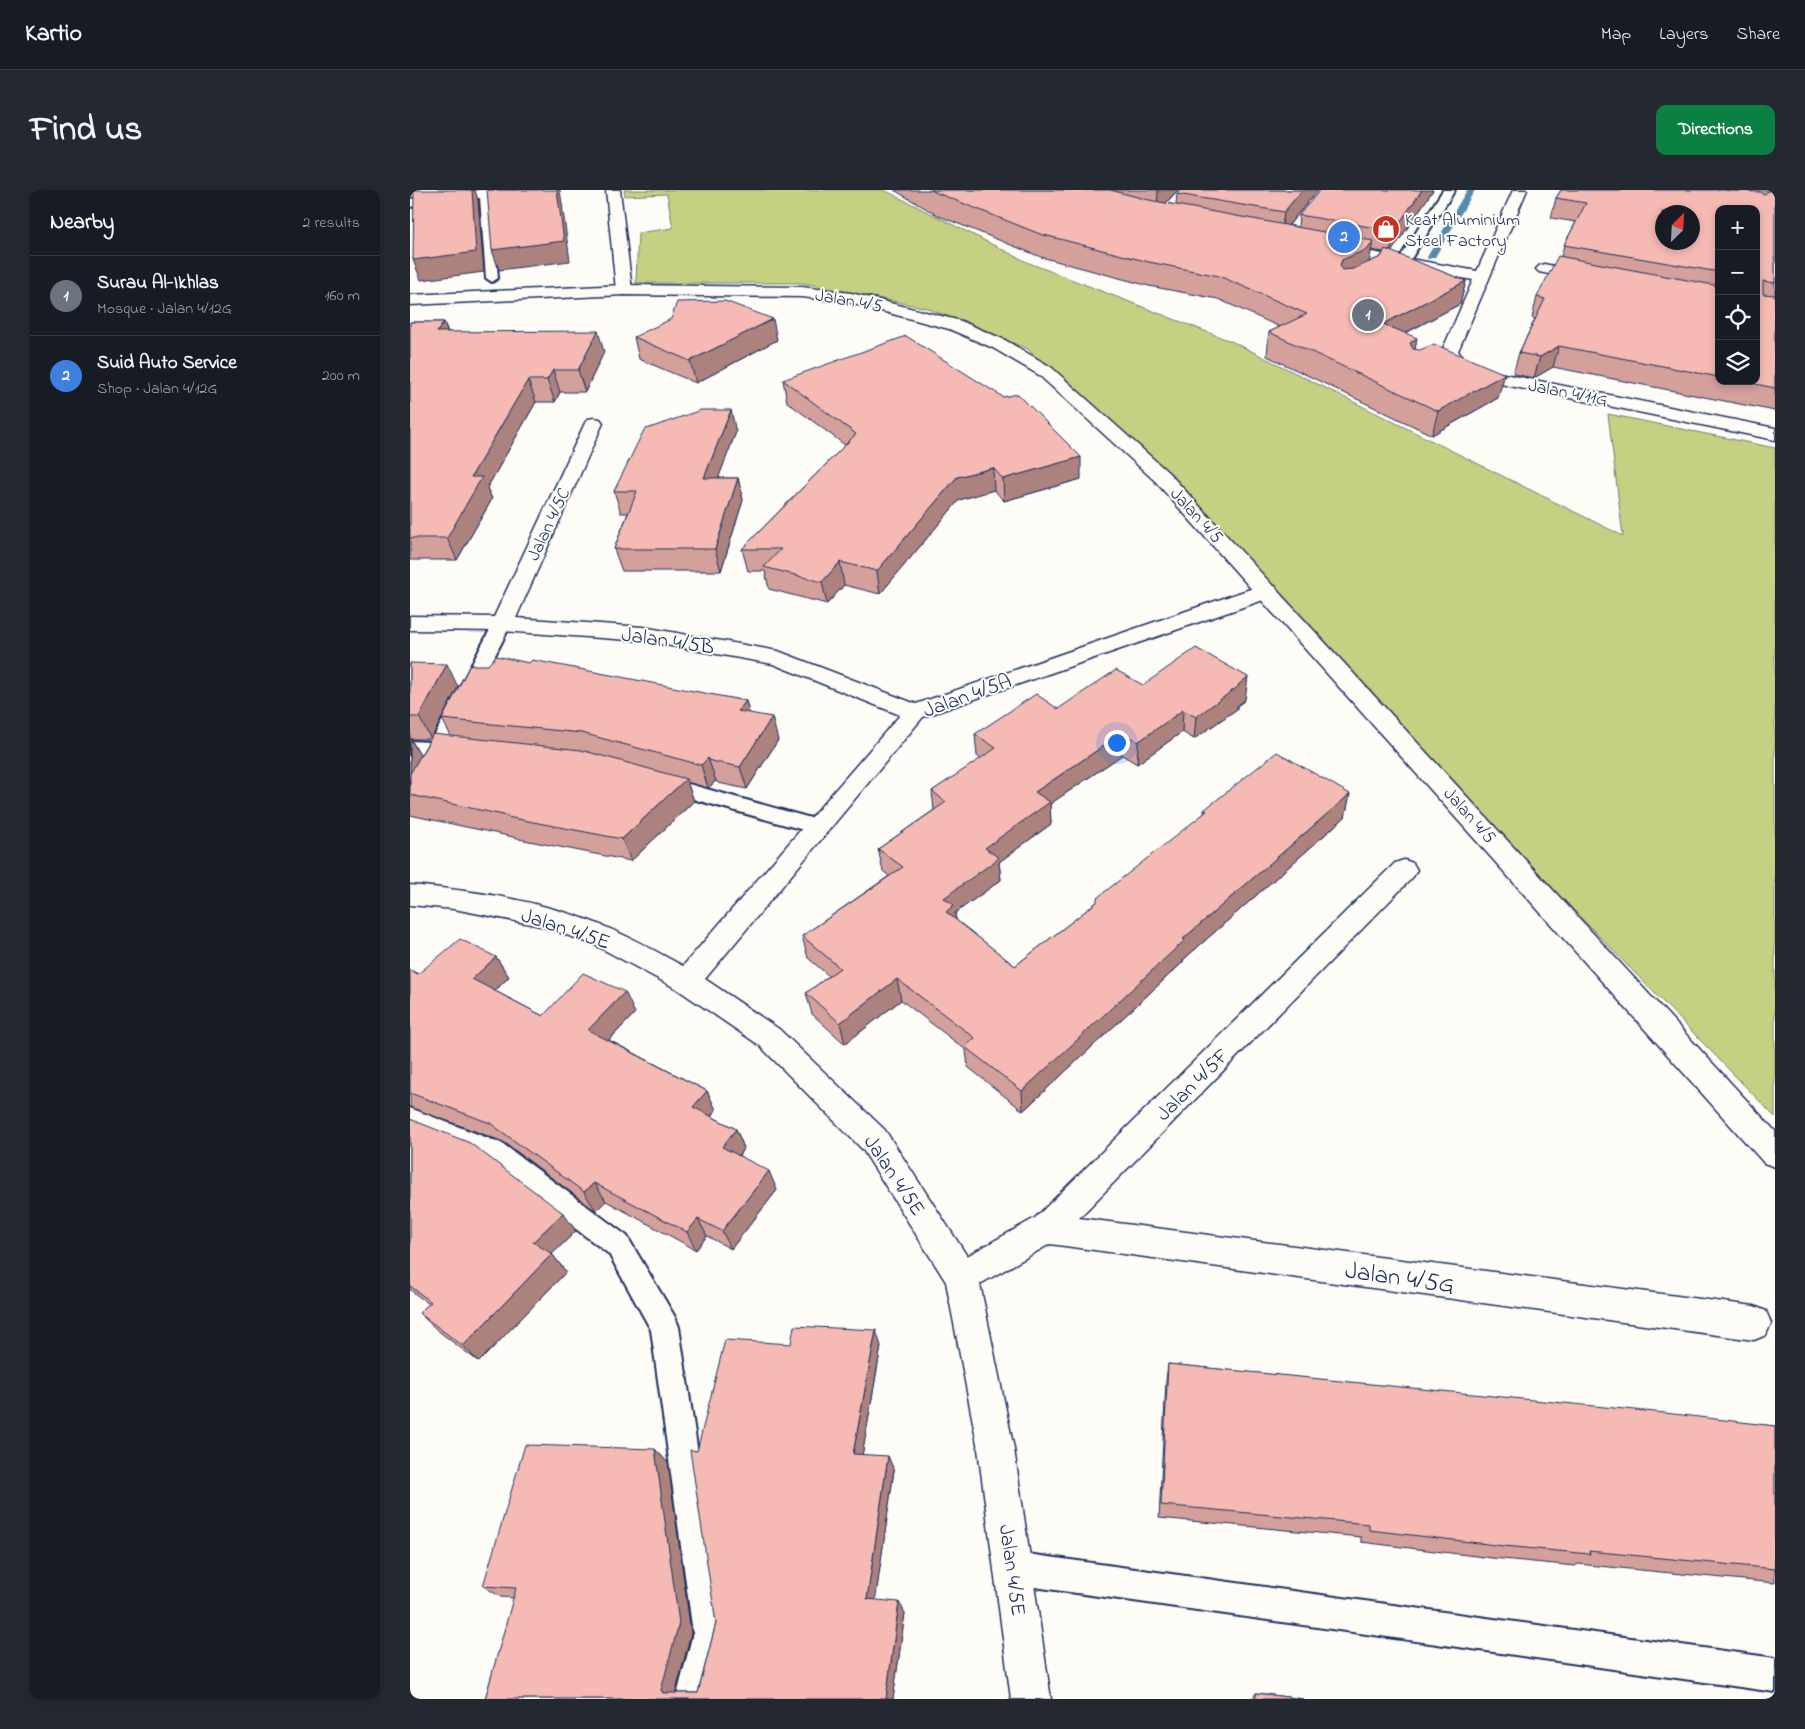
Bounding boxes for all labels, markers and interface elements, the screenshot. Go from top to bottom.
text: Kartio [25,17,82,52]
text: Map [1601,22,1631,48]
text: Layers [1659,22,1709,48]
text: Share [1737,22,1780,48]
text: Find us [30,105,142,156]
button: Directions [1656,105,1775,155]
north arrow [1655,205,1700,250]
map controls [1715,205,1760,385]
button: + [1715,205,1760,250]
text: Nearby [50,208,114,238]
place label: Keat Aluminium Steel Factory [1405,208,1520,255]
text: 2 results [302,211,360,235]
shop icon: Keat Aluminium Steel Factory [1371,214,1401,244]
pin: 2 [1328,218,1360,256]
button: − [1715,250,1760,295]
text: Surau Al-Ikhlas [97,270,219,297]
street label: Jalan 4/5 [813,283,884,321]
text: 1 [63,284,69,308]
text: 160 m [325,284,360,308]
button: locate [1715,295,1760,340]
pin: 1 [1352,296,1384,334]
text: Mosque · Jalan 4/12G [97,297,232,321]
button: layers [1715,340,1760,385]
text: Suid Auto Service [97,350,237,377]
text: 2 [62,364,70,388]
text: 200 m [322,364,360,388]
street label: Jalan 4/11G [1526,374,1610,414]
text: Shop · Jalan 4/12G [97,377,218,401]
street label: Jalan 4/5 [1163,483,1228,550]
street label: Jalan 4/5C [522,484,578,566]
street label: Jalan 4/5B [619,621,716,663]
street label: Jalan 4/5A [919,667,1016,727]
your location [1104,730,1130,756]
street label: Jalan 4/5 [1436,782,1501,850]
street label: Jalan 4/5E [517,901,614,958]
street label: Jalan 4/5F [1150,1042,1237,1129]
street label: Jalan 4/5E [855,1130,931,1223]
street label: Jalan 4/5G [1343,1253,1457,1304]
street label: Jalan 4/5E [990,1523,1032,1618]

